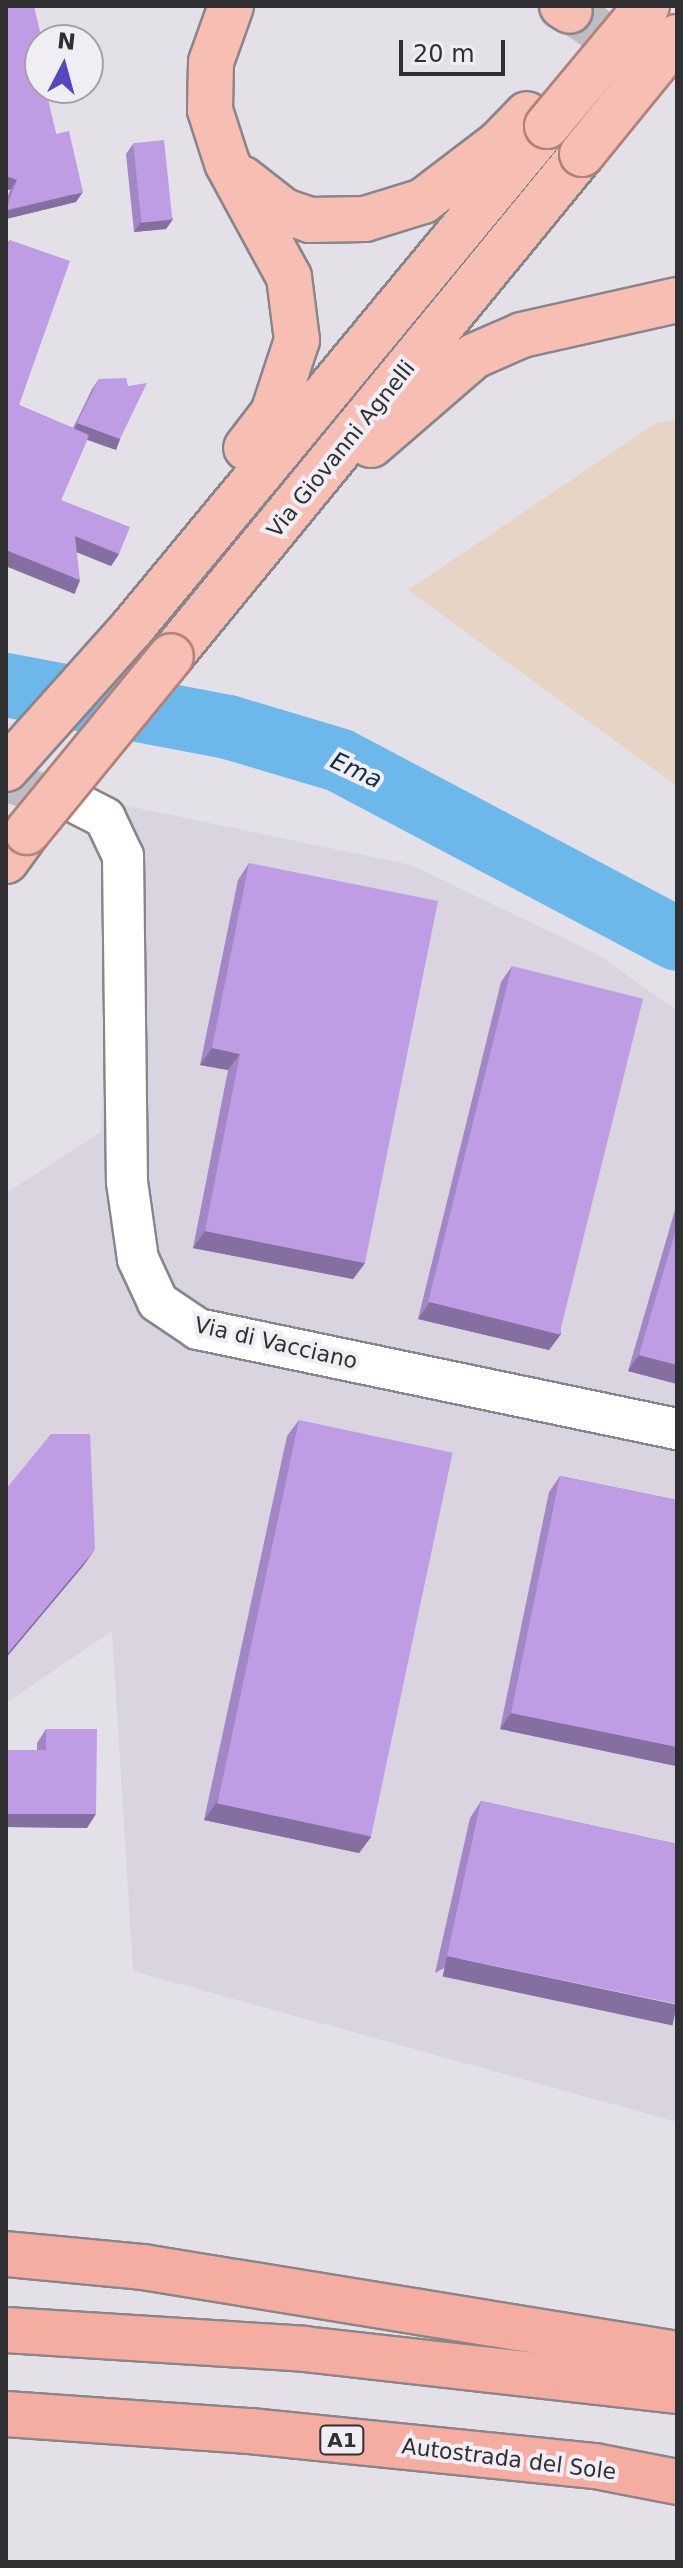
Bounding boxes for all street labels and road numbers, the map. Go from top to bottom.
street label: Via Giovanni Agnelli [261,355,421,543]
street label: Via di Vacciano [192,1311,360,1375]
road number: A1 [318,2424,366,2456]
street label: Autostrada del Sole [400,2433,618,2485]

